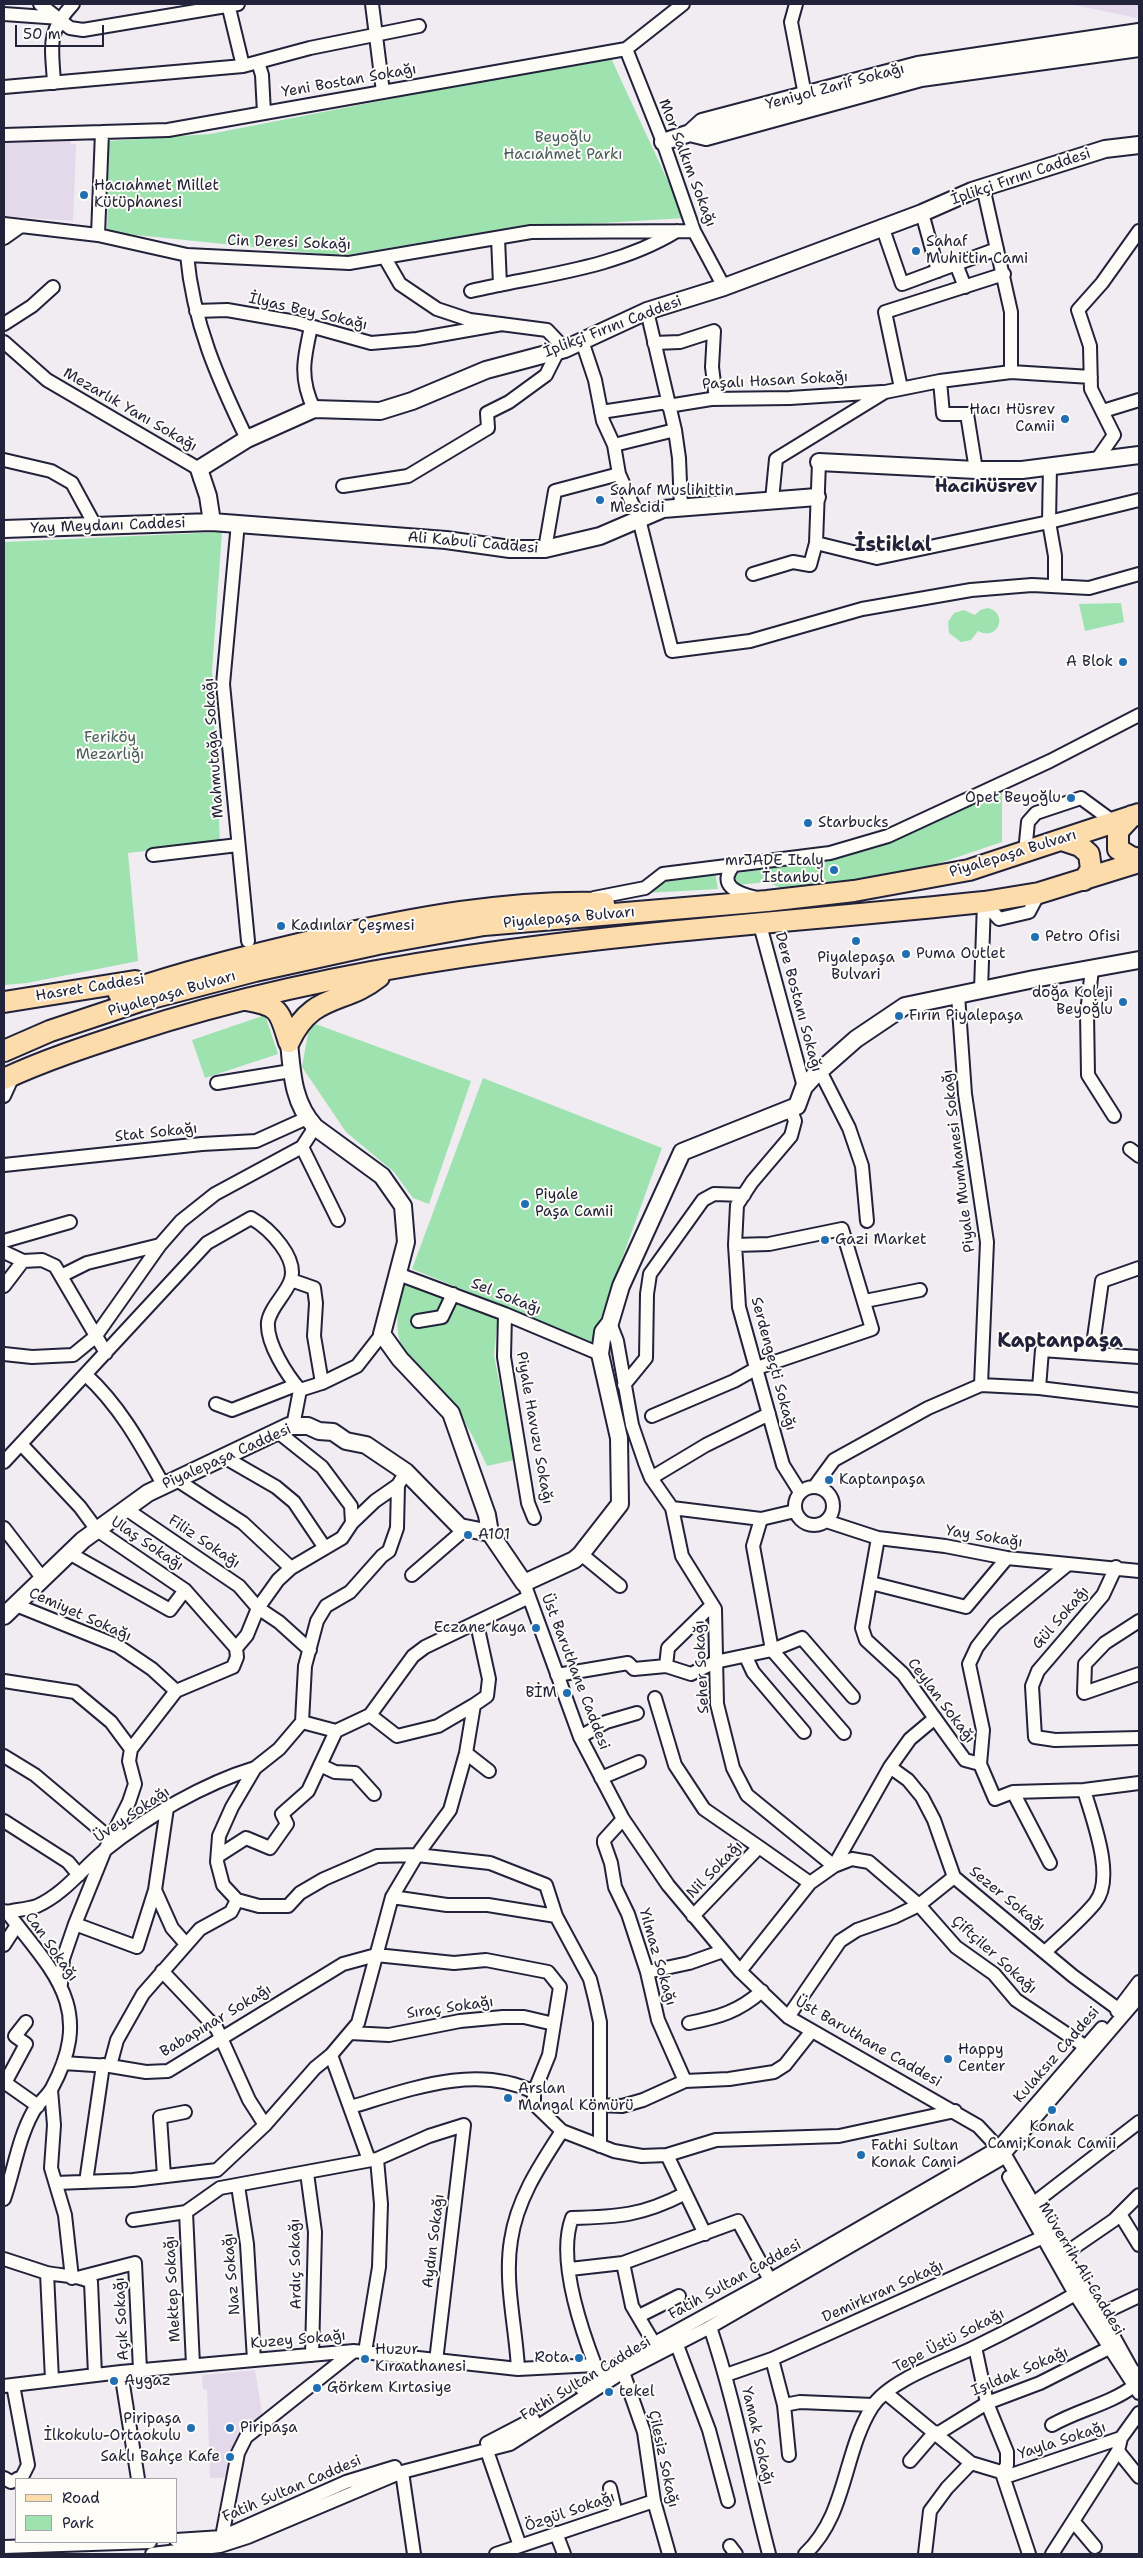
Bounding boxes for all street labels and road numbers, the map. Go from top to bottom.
street label: Yeni Bostan Sokağı [280,60,418,102]
street label: Yeniyol Zarif Sokağı [764,60,906,114]
street label: Mor Salkım Sokağı [654,97,720,229]
street label: İplikçi Fırını Caddesi [949,145,1093,209]
street label: Cin Deresi Sokağı [227,232,351,254]
street label: İlyas Bey Sokağı [247,290,369,334]
street label: İplikçi Fırını Caddesi [541,292,685,362]
street label: Mezarlık Yanı Sokağı [60,364,200,456]
street label: Paşalı Hasan Sokağı [702,368,848,394]
street label: Yay Meydanı Caddesi [30,514,186,538]
street label: Ali Kabuli Caddesi [407,528,539,558]
street label: Mahmutağa Sokağı [200,677,228,819]
street label: Piyalepaşa Bulvarı [947,826,1079,882]
street label: Piyalepaşa Bulvarı [502,903,636,933]
street label: Dere Bostanı Sokağı [771,930,825,1074]
street label: Piyalepaşa Bulvarı [106,967,238,1021]
street label: Hasret Caddesi [34,971,146,1005]
street label: Piyale Mumhanesi Sokağı [939,1068,979,1254]
street label: Stat Sokağı [114,1120,198,1146]
street label: Sel Sokağı [468,1275,544,1319]
street label: Serdengeçti Sokağı [747,1295,799,1433]
street label: Piyale Havuzu Sokağı [512,1350,556,1506]
street label: Piyalepaşa Caddesi [160,1420,294,1494]
street label: Filiz Sokağı [165,1511,243,1573]
street label: Ulaş Sokağı [107,1513,187,1575]
street label: Yay Sokağı [944,1522,1024,1552]
street label: Gül Sokağı [1029,1583,1093,1653]
street label: Cemiyet Sokağı [26,1584,134,1646]
street label: Üst Baruthane Caddesi [537,1591,613,1753]
street label: Seher Sokağı [691,1620,713,1714]
street label: Ceylan Sokağı [903,1655,979,1747]
street label: Üvey Sokağı [91,1783,173,1847]
street label: Nil Sokağı [683,1838,747,1902]
street label: Sezer Sokağı [965,1863,1049,1935]
street label: Yılmaz Sokağı [634,1906,680,2008]
street label: Can Sokağı [21,1909,81,1985]
street label: Çiftçiler Sokağı [948,1912,1040,1998]
street label: Babapınar Sokağı [157,1981,275,2061]
street label: Sıraç Sokağı [405,1993,495,2023]
street label: Üst Baruthane Caddesi [792,1993,944,2091]
street label: Kulaksız Caddesi [1010,2003,1104,2107]
street label: Aydın Sokağı [419,2193,449,2289]
street label: Müverrih Ali Caddesi [1034,2199,1128,2339]
street label: Ardıç Sokağı [286,2218,306,2310]
street label: Naz Sokağı [219,2232,245,2316]
street label: Mektep Sokağı [161,2235,185,2343]
street label: Fatih Sultan Caddesi [665,2236,805,2324]
street label: Demirkıran Sokağı [820,2257,946,2327]
street label: Açık Sokağı [111,2277,133,2361]
street label: Tepe Üstü Sokağı [890,2305,1008,2377]
street label: Kuzey Sokağı [250,2327,346,2353]
street label: Fathi Sultan Caddesi [517,2333,655,2425]
street label: Işıldak Sokağı [969,2343,1071,2401]
street label: Yamak Sokağı [737,2385,777,2487]
street label: Çilesiz Sokağı [644,2409,682,2509]
street label: Yayla Sokağı [1016,2418,1108,2464]
street label: Fatih Sultan Caddesi [220,2452,364,2526]
street label: Özgül Sokağı [522,2488,618,2536]

